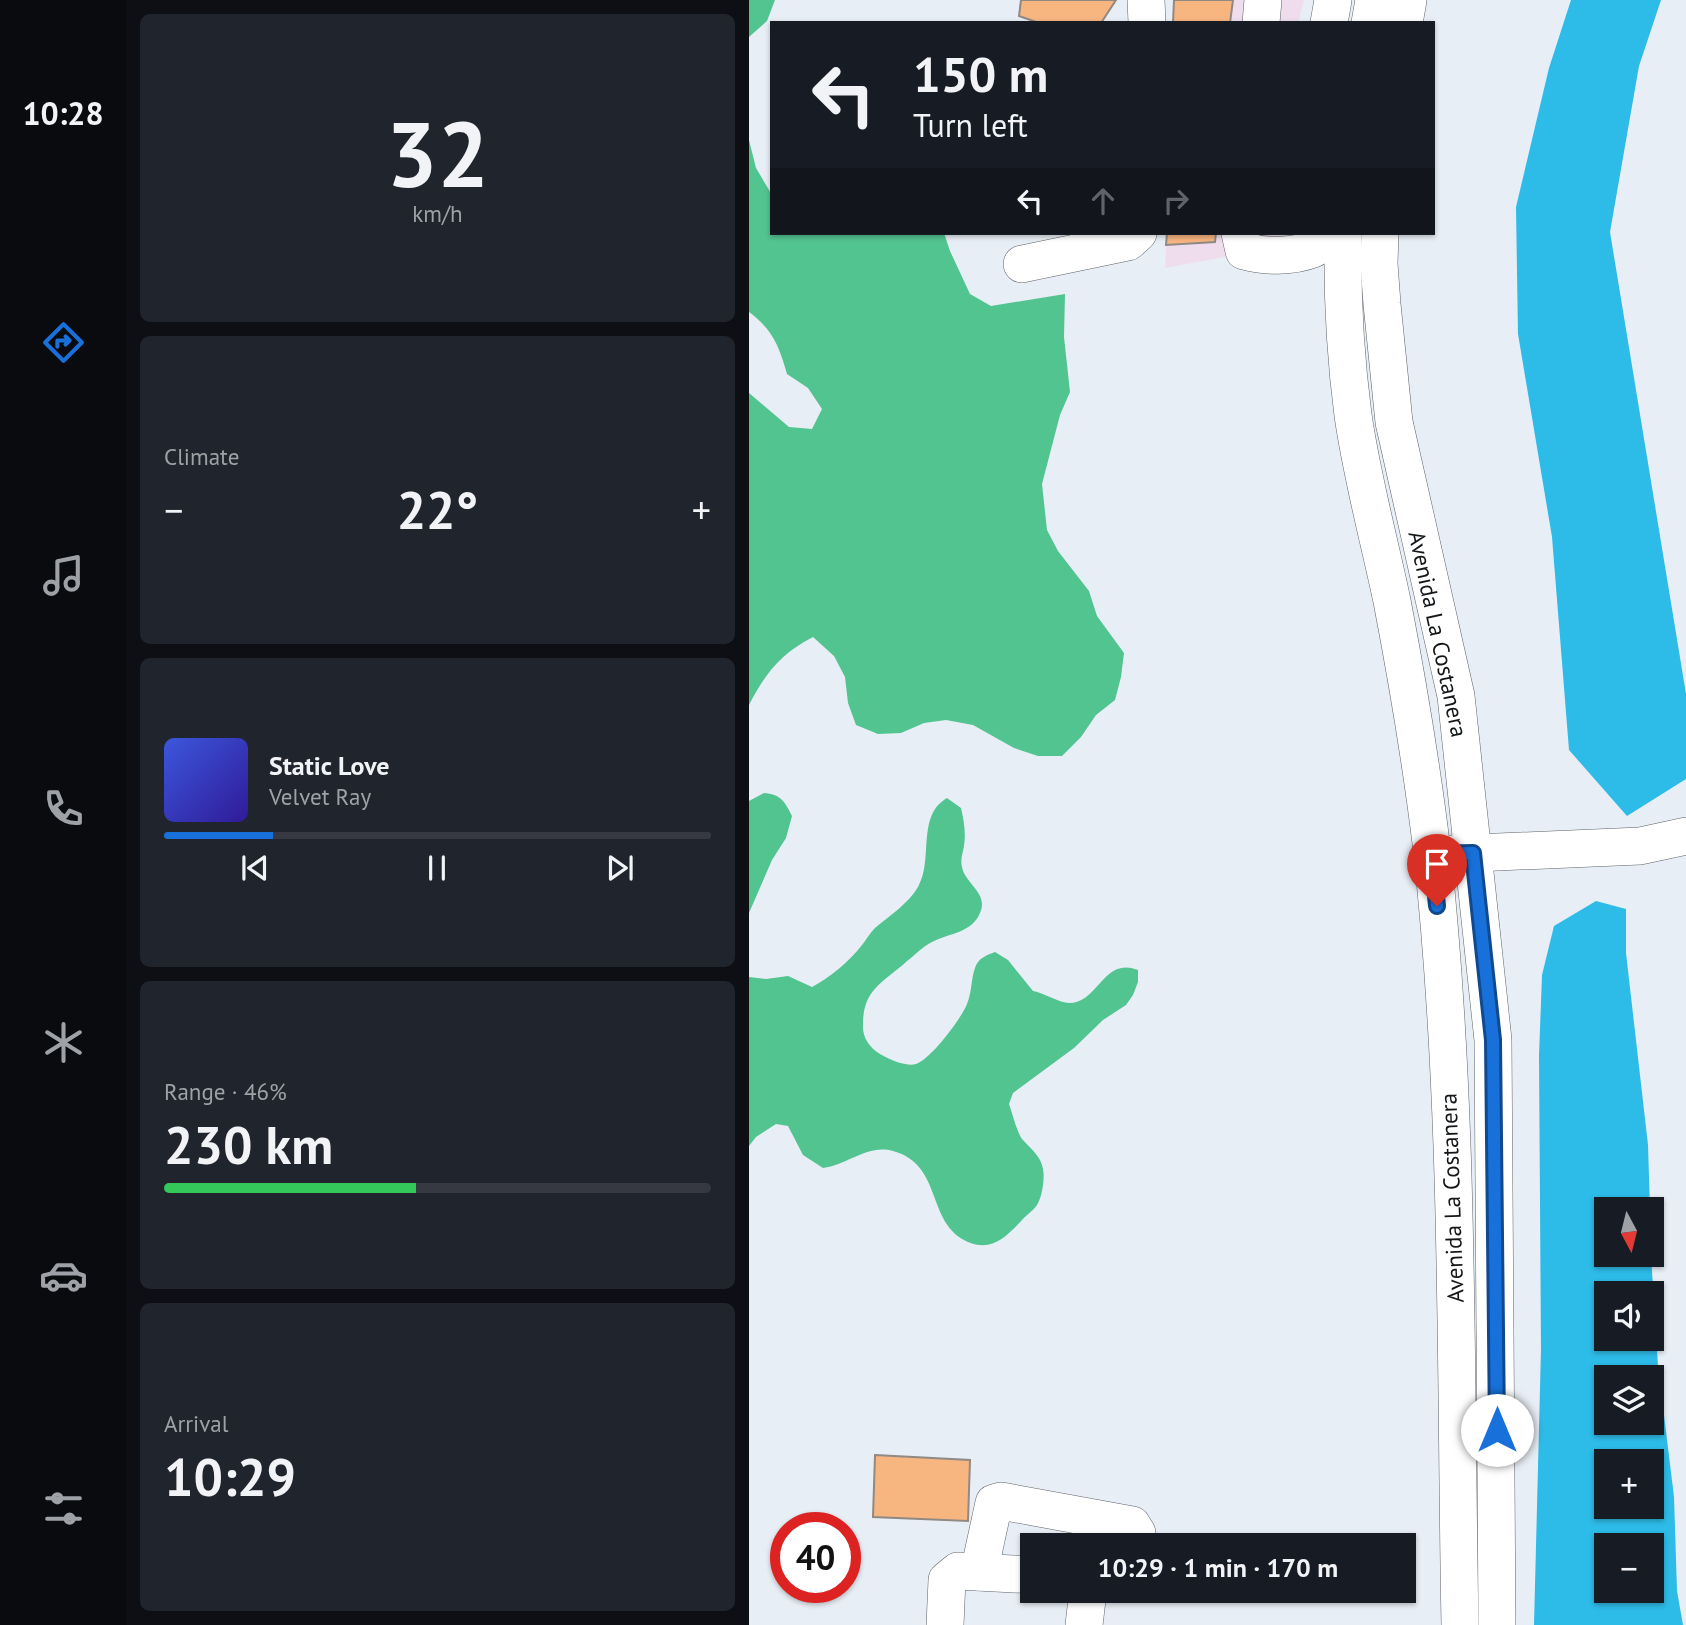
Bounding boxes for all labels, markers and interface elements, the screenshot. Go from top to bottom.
text: 150 m [913,42,1048,106]
icon: left [798,49,889,140]
text: 10:28 [22,92,104,134]
text: 32 [386,94,489,212]
text: Turn left [913,104,1028,146]
icon: left [1011,182,1049,220]
icon: ahead [1084,182,1122,220]
icon: right [1157,182,1195,220]
text: km/h [412,199,463,228]
icon: directions [39,318,88,367]
text: Climate [164,442,239,471]
text: 22° [397,476,478,543]
text: − [164,485,183,534]
text: + [692,485,711,534]
street label: Avenida La Costanera [1402,528,1474,740]
icon: music [39,551,88,600]
text: Static Love [269,749,390,782]
text: Velvet Ray [269,782,371,811]
icon: phone [39,784,88,833]
pin [1407,834,1467,906]
icon: arrive [1418,845,1456,883]
icon: previous [236,849,274,887]
icon: pause [418,849,456,887]
icon: next [601,849,639,887]
icon: climate [39,1018,88,1067]
text: Range · 46% [164,1077,287,1106]
street label: Avenida La Costanera [1433,1093,1470,1303]
text: 230 km [164,1111,333,1178]
north arrow [1594,1197,1664,1267]
map controls [1594,1197,1664,1603]
icon: car [39,1251,88,1300]
button: sound [1594,1281,1664,1351]
button: layers [1594,1365,1664,1435]
position arrow [1460,1393,1534,1467]
text: Arrival [164,1409,228,1438]
text: 10:29 [164,1443,296,1510]
button: + [1594,1449,1664,1519]
icon: filters [39,1484,88,1533]
speed limit sign: 40 [770,1512,861,1603]
button: − [1594,1533,1664,1603]
text: 10:29 · 1 min · 170 m [1098,1551,1338,1584]

